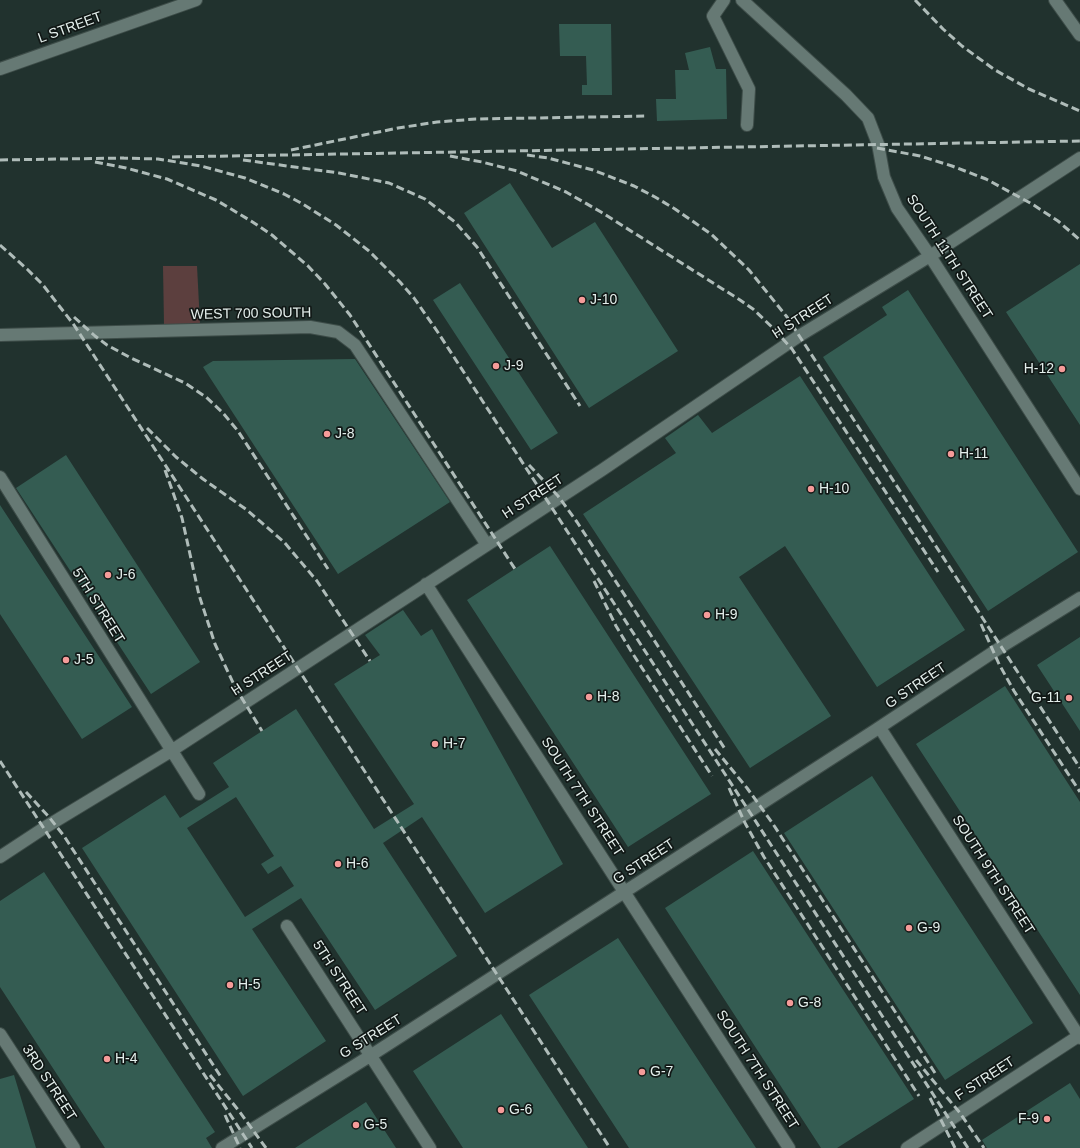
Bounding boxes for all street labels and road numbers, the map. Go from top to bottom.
street label: L STREET [36,9,104,47]
street label: SOUTH 11TH STREET [902,192,996,322]
street label: H STREET [769,291,837,343]
street label: WEST 700 SOUTH [191,305,311,323]
street label: H STREET [499,471,567,523]
street label: 5TH STREET [68,565,128,647]
street label: H STREET [228,648,296,700]
street label: G STREET [882,659,950,713]
street label: SOUTH 7TH STREET [537,734,627,860]
street label: SOUTH 9TH STREET [948,812,1038,938]
street label: G STREET [610,836,678,888]
street label: 5TH STREET [309,938,369,1018]
street label: SOUTH 7TH STREET [712,1007,802,1133]
street label: G STREET [337,1011,405,1063]
street label: 3RD STREET [18,1042,80,1124]
street label: F STREET [952,1054,1018,1104]

